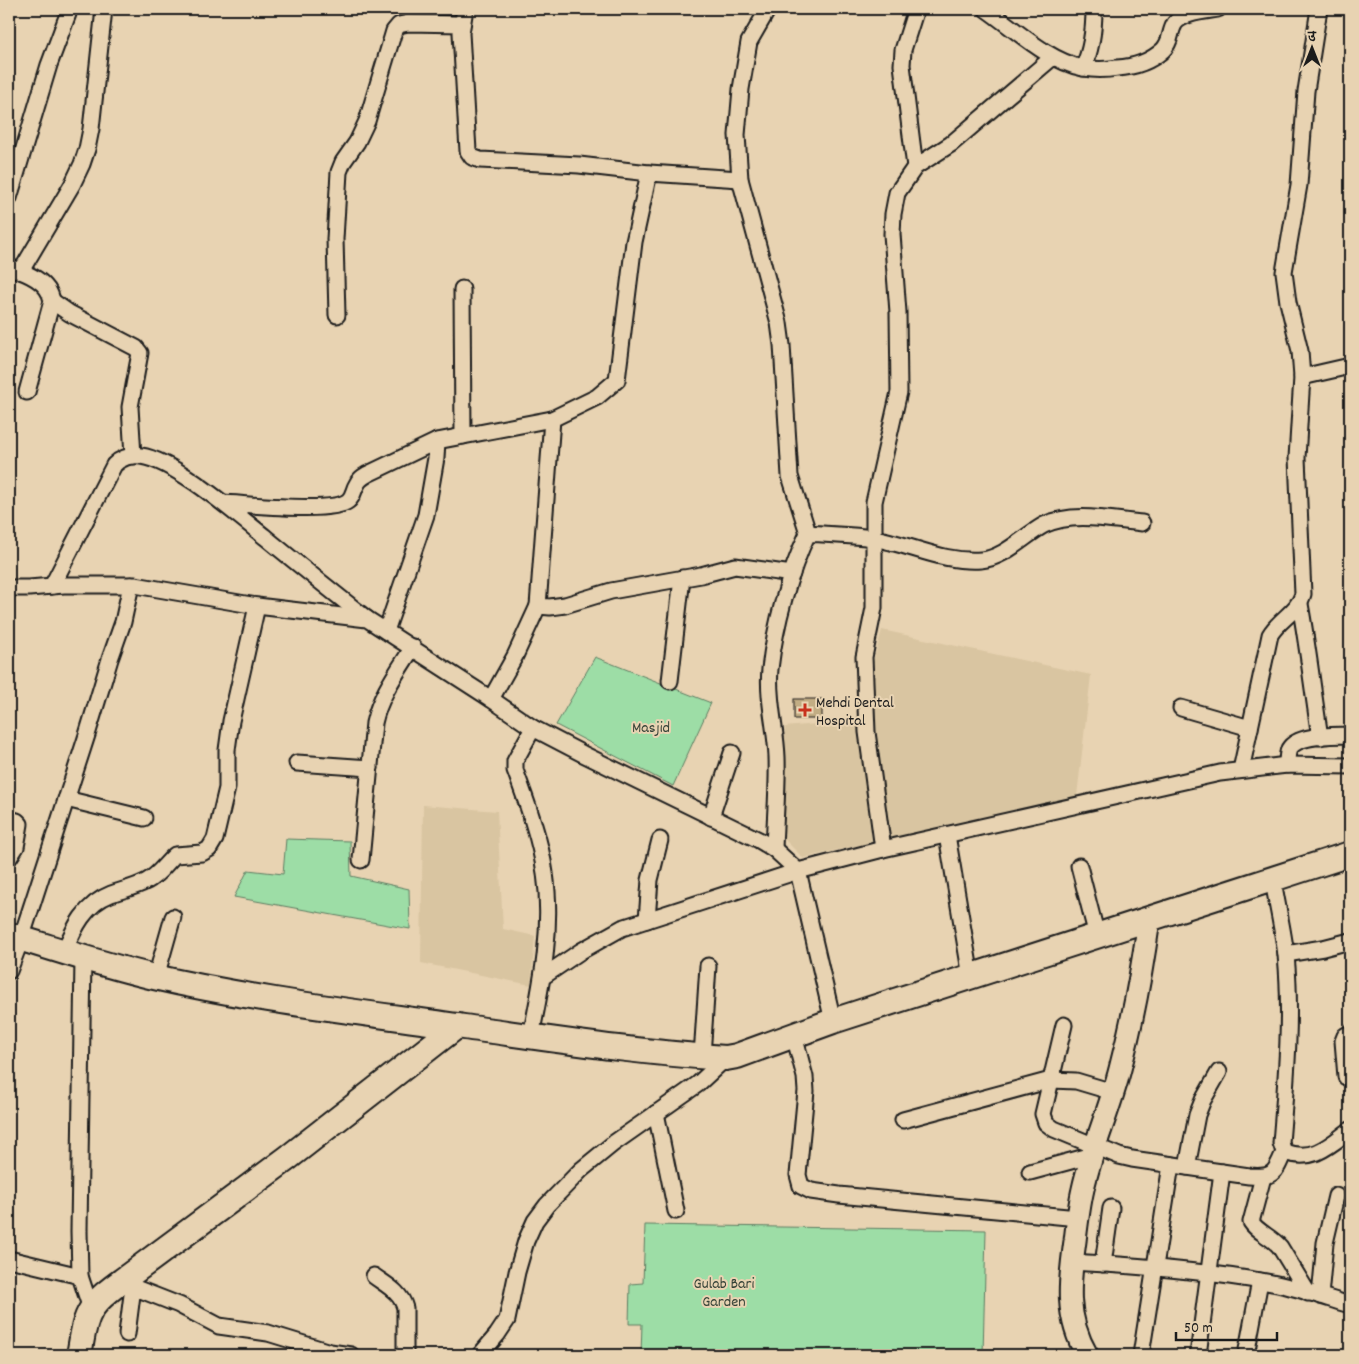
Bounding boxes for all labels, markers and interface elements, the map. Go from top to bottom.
north arrow [1286,22,1336,72]
text: उ [1307,27,1317,47]
place label: Mehdi Dental Hospital [816,692,894,733]
marker: Mehdi Dental Hospital [798,703,812,717]
park label: Masjid [632,717,670,740]
park label: Gulab Bari Garden [694,1273,754,1314]
scale bar [1176,1309,1278,1341]
text: 50 m [1184,1318,1213,1340]

